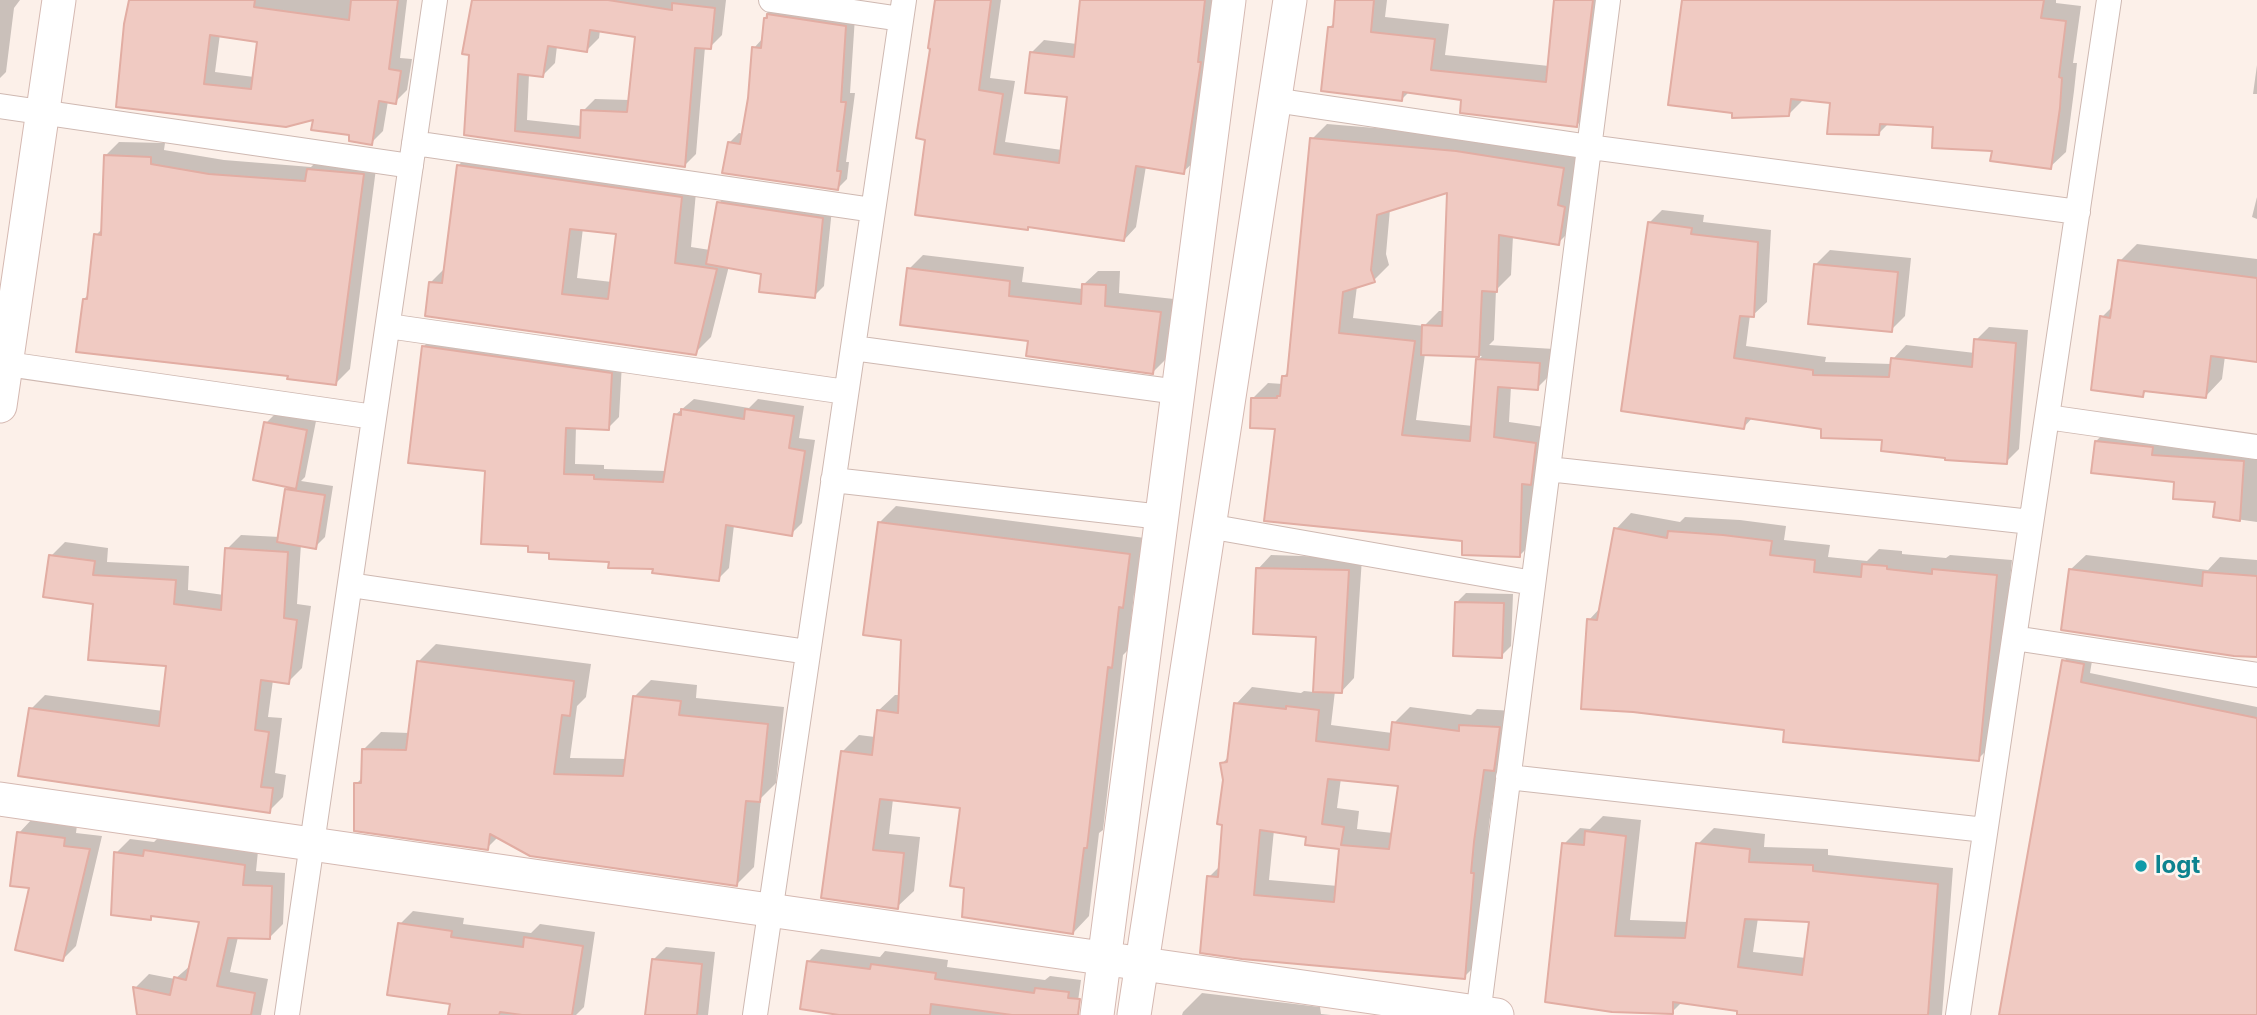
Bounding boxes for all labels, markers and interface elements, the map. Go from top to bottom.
place label: logt [2155,852,2200,880]
marker: logt [2133,858,2149,874]

